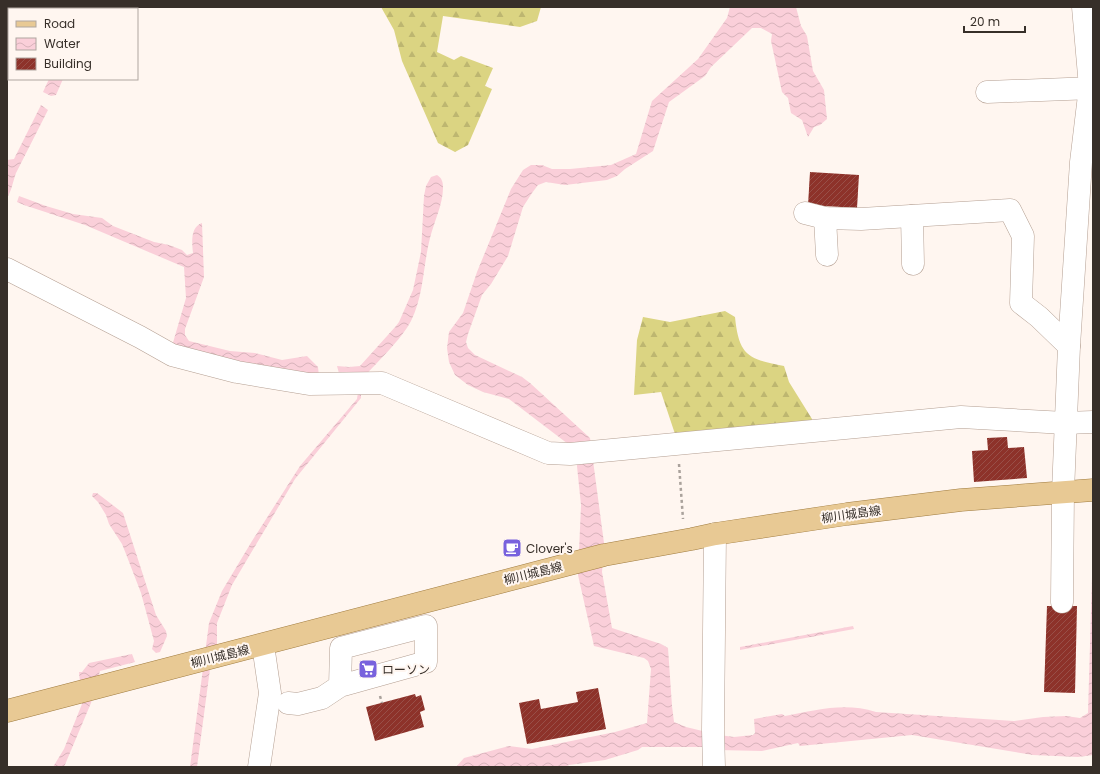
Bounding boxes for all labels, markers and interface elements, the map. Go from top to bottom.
legend [8,8,138,80]
scale bar [964,8,1025,34]
text: 20 m [970,13,1000,30]
text: Road [44,15,75,32]
text: Water [44,35,81,52]
text: Building [44,55,92,72]
street label: 柳川城島線 [820,501,882,527]
cafe icon: Clover's [501,537,523,559]
place label: Clover's [526,540,573,557]
street label: 柳川城島線 [502,557,564,589]
street label: 柳川城島線 [189,640,251,672]
supermarket icon: ローソン [357,658,379,680]
place label: ローソン [382,661,430,678]

